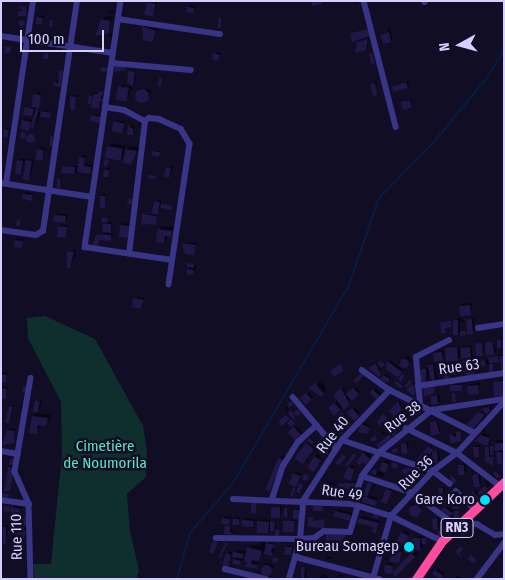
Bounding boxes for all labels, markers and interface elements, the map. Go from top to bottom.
scale bar [22,20,106,52]
north arrow [435,20,485,70]
text: 100 m [28,30,65,48]
text: N [436,42,454,52]
street label: Rue 63 [437,355,481,379]
street label: Rue 38 [381,397,425,437]
street label: Rue 40 [313,413,353,457]
park label: Cimetière de Noumorila [63,437,147,472]
street label: Rue 36 [395,452,437,494]
street label: Rue 49 [320,481,364,505]
place label: Gare Koro [415,491,475,509]
marker: Gare Koro [479,494,491,506]
street label: Rue 110 [8,514,26,560]
road number: RN3 [440,516,474,540]
place label: Bureau Somagep [296,538,399,556]
marker: Bureau Somagep [403,541,415,553]

